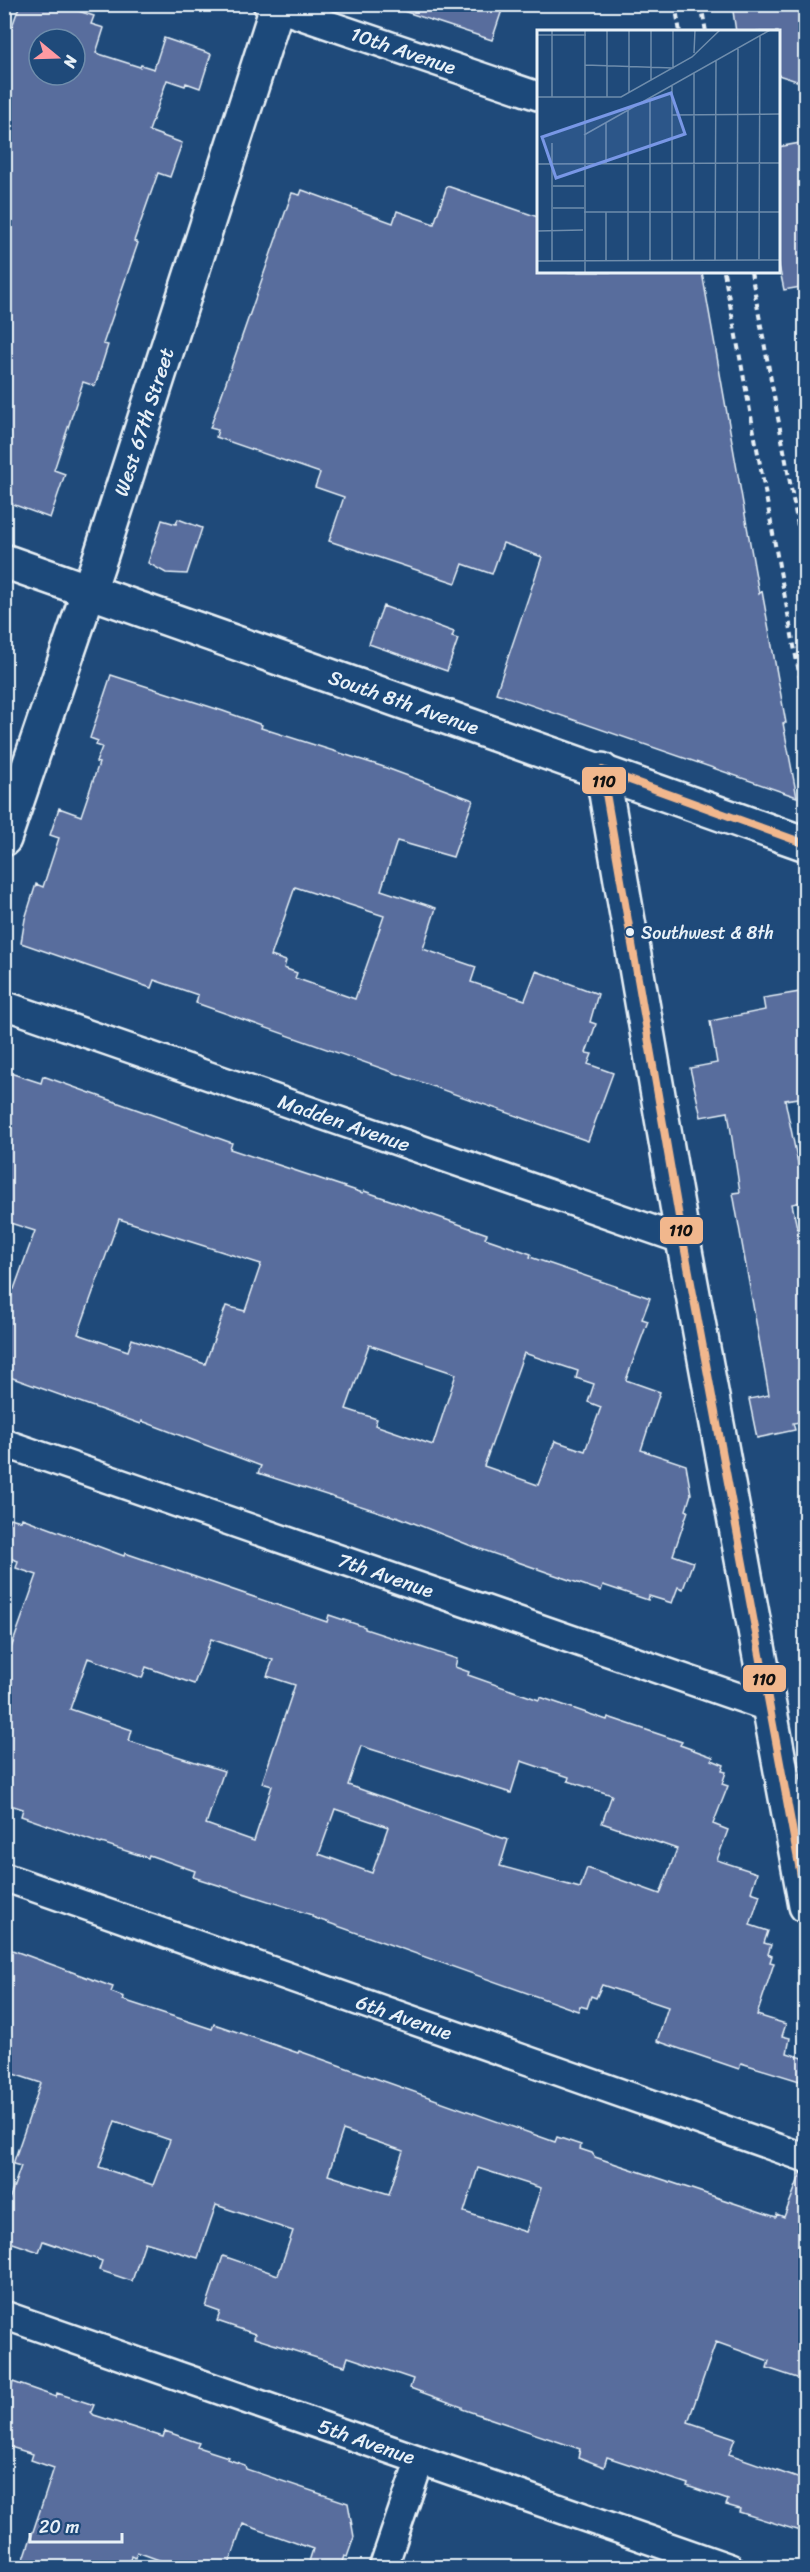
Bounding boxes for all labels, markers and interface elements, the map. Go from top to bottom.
street label: 10th Avenue [346,17,461,85]
north arrow [27,27,87,87]
inset map [537,30,780,273]
text: N [55,51,87,73]
street label: West 67th Street [104,343,185,501]
street label: South 8th Avenue [323,660,484,745]
line badge: 110 [581,766,627,795]
text: 110 [592,767,616,796]
place label: Southwest & 8th [641,917,774,949]
marker: Southwest & 8th [624,926,636,938]
street label: Madden Avenue [273,1084,415,1162]
line badge: 110 [659,1216,704,1245]
text: 110 [669,1216,693,1245]
street label: 7th Avenue [333,1543,439,1609]
line badge: 110 [742,1664,787,1693]
text: 110 [752,1665,776,1694]
street label: 6th Avenue [351,1985,457,2051]
street label: 5th Avenue [313,2409,420,2475]
scale bar [30,2506,122,2544]
text: 20 m [39,2511,79,2543]

